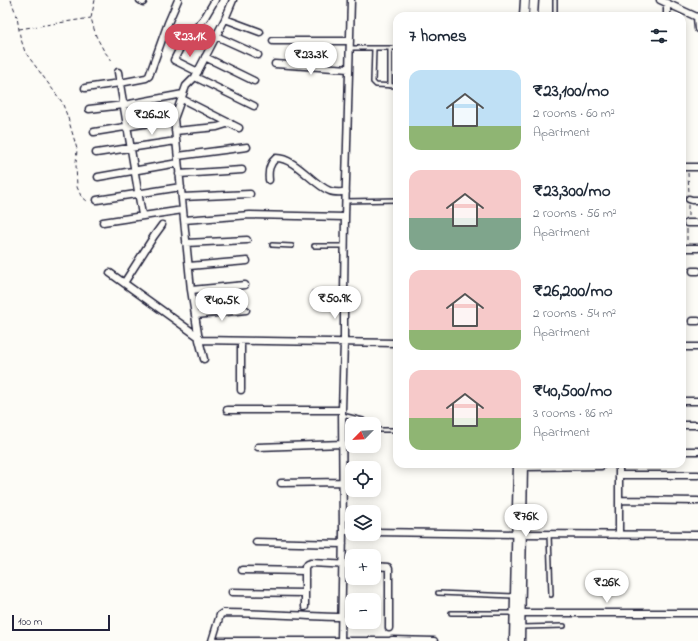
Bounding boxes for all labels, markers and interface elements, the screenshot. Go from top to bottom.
pin: ₹23.1K [157,24,223,58]
text: 7 homes [409,24,467,49]
icon: filters [648,25,670,47]
text: ₹23.1K [174,27,206,46]
pin: ₹23.3K [278,42,344,76]
text: ₹23.3K [294,45,328,64]
text: ₹23,100/mo [533,79,609,104]
icon: home [441,86,489,134]
pin: ₹26.2K [119,102,185,136]
text: 2 rooms · 60 m² [533,104,615,123]
text: ₹26.2K [134,105,170,124]
text: Apartment [533,123,590,142]
text: ₹23,300/mo [533,179,611,204]
icon: home [441,186,489,234]
text: 2 rooms · 56 m² [533,204,617,223]
text: Apartment [533,223,590,242]
text: ₹26,200/mo [533,279,613,304]
pin: ₹50.9K [302,286,368,320]
icon: home [441,286,489,334]
pin: ₹40.5K [189,288,255,322]
text: ₹50.9K [318,289,352,308]
text: ₹40.5K [204,291,240,310]
text: 2 rooms · 54 m² [533,304,616,323]
text: Apartment [533,323,590,342]
text: ₹40,500/mo [533,379,612,404]
icon: home [441,386,489,434]
text: 3 rooms · 86 m² [533,404,613,423]
north arrow [345,417,381,453]
map controls [345,417,381,629]
text: Apartment [533,423,590,442]
button: locate [345,461,381,497]
pin: ₹76K [502,504,550,538]
button: layers [345,505,381,541]
text: ₹76K [513,507,539,526]
button: + [345,549,381,585]
pin: ₹26K [583,570,631,604]
text: ₹26K [594,573,620,592]
button: − [345,593,381,629]
scale bar [12,613,110,632]
text: 100 m [18,614,42,630]

